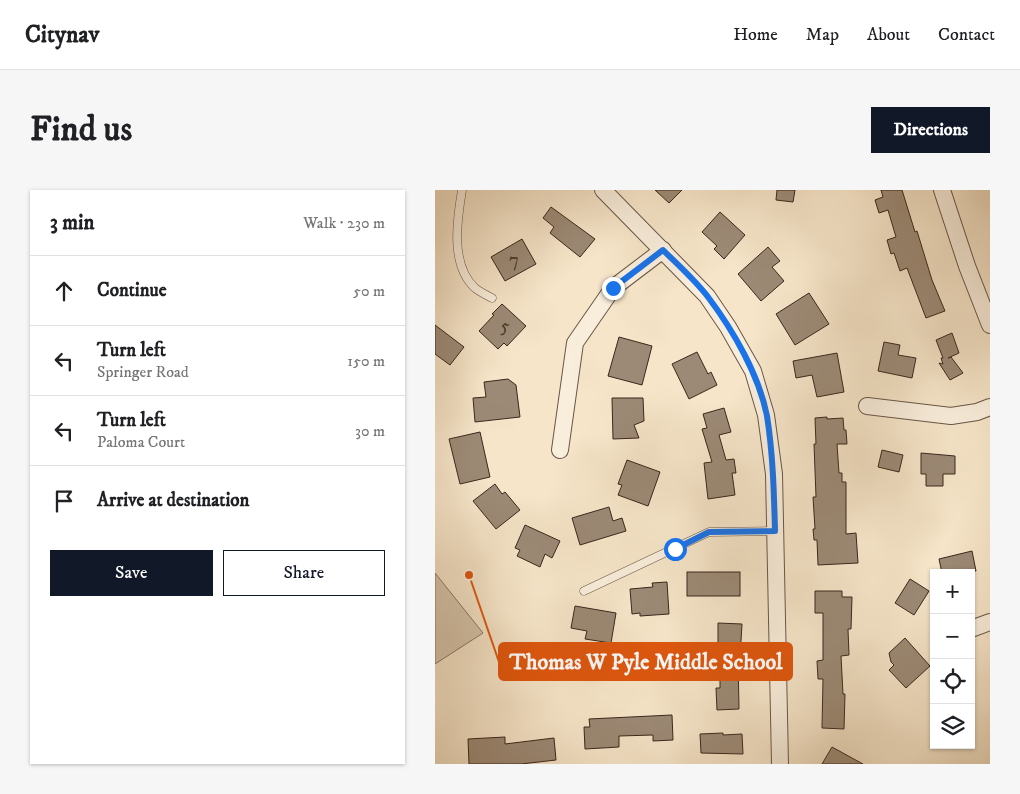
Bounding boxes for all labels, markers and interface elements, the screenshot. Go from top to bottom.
text: Citynav [25,20,99,50]
text: Home [733,24,778,46]
text: Map [806,24,839,46]
text: About [867,24,910,46]
text: Contact [938,24,995,46]
button: Directions [871,107,990,153]
text: Find us [30,108,132,152]
text: 3 min [50,210,95,236]
text: Walk · 230 m [303,213,385,233]
house number: 7 [509,249,519,272]
icon: ahead [50,277,78,305]
route end [602,277,625,300]
text: Continue [97,279,167,302]
text: 50 m [353,281,385,301]
house number: 5 [500,315,510,338]
text: Turn left [97,339,166,362]
icon: left [50,347,78,375]
text: 150 m [347,351,385,371]
text: Springer Road [97,362,189,382]
text: Turn left [97,409,166,432]
icon: left [50,417,78,445]
text: 30 m [355,421,385,441]
text: Paloma Court [97,432,185,452]
icon: arrive [50,487,78,515]
text: Arrive at destination [97,489,249,512]
route start [664,538,687,561]
button: Save [50,550,213,596]
button: Share [223,550,385,596]
map controls [930,569,975,749]
button: + [930,569,975,614]
button: − [930,614,975,659]
callout: Thomas W Pyle Middle School [499,643,792,680]
text: Thomas W Pyle Middle School [508,649,783,676]
button: locate [930,659,975,704]
button: layers [930,704,975,749]

